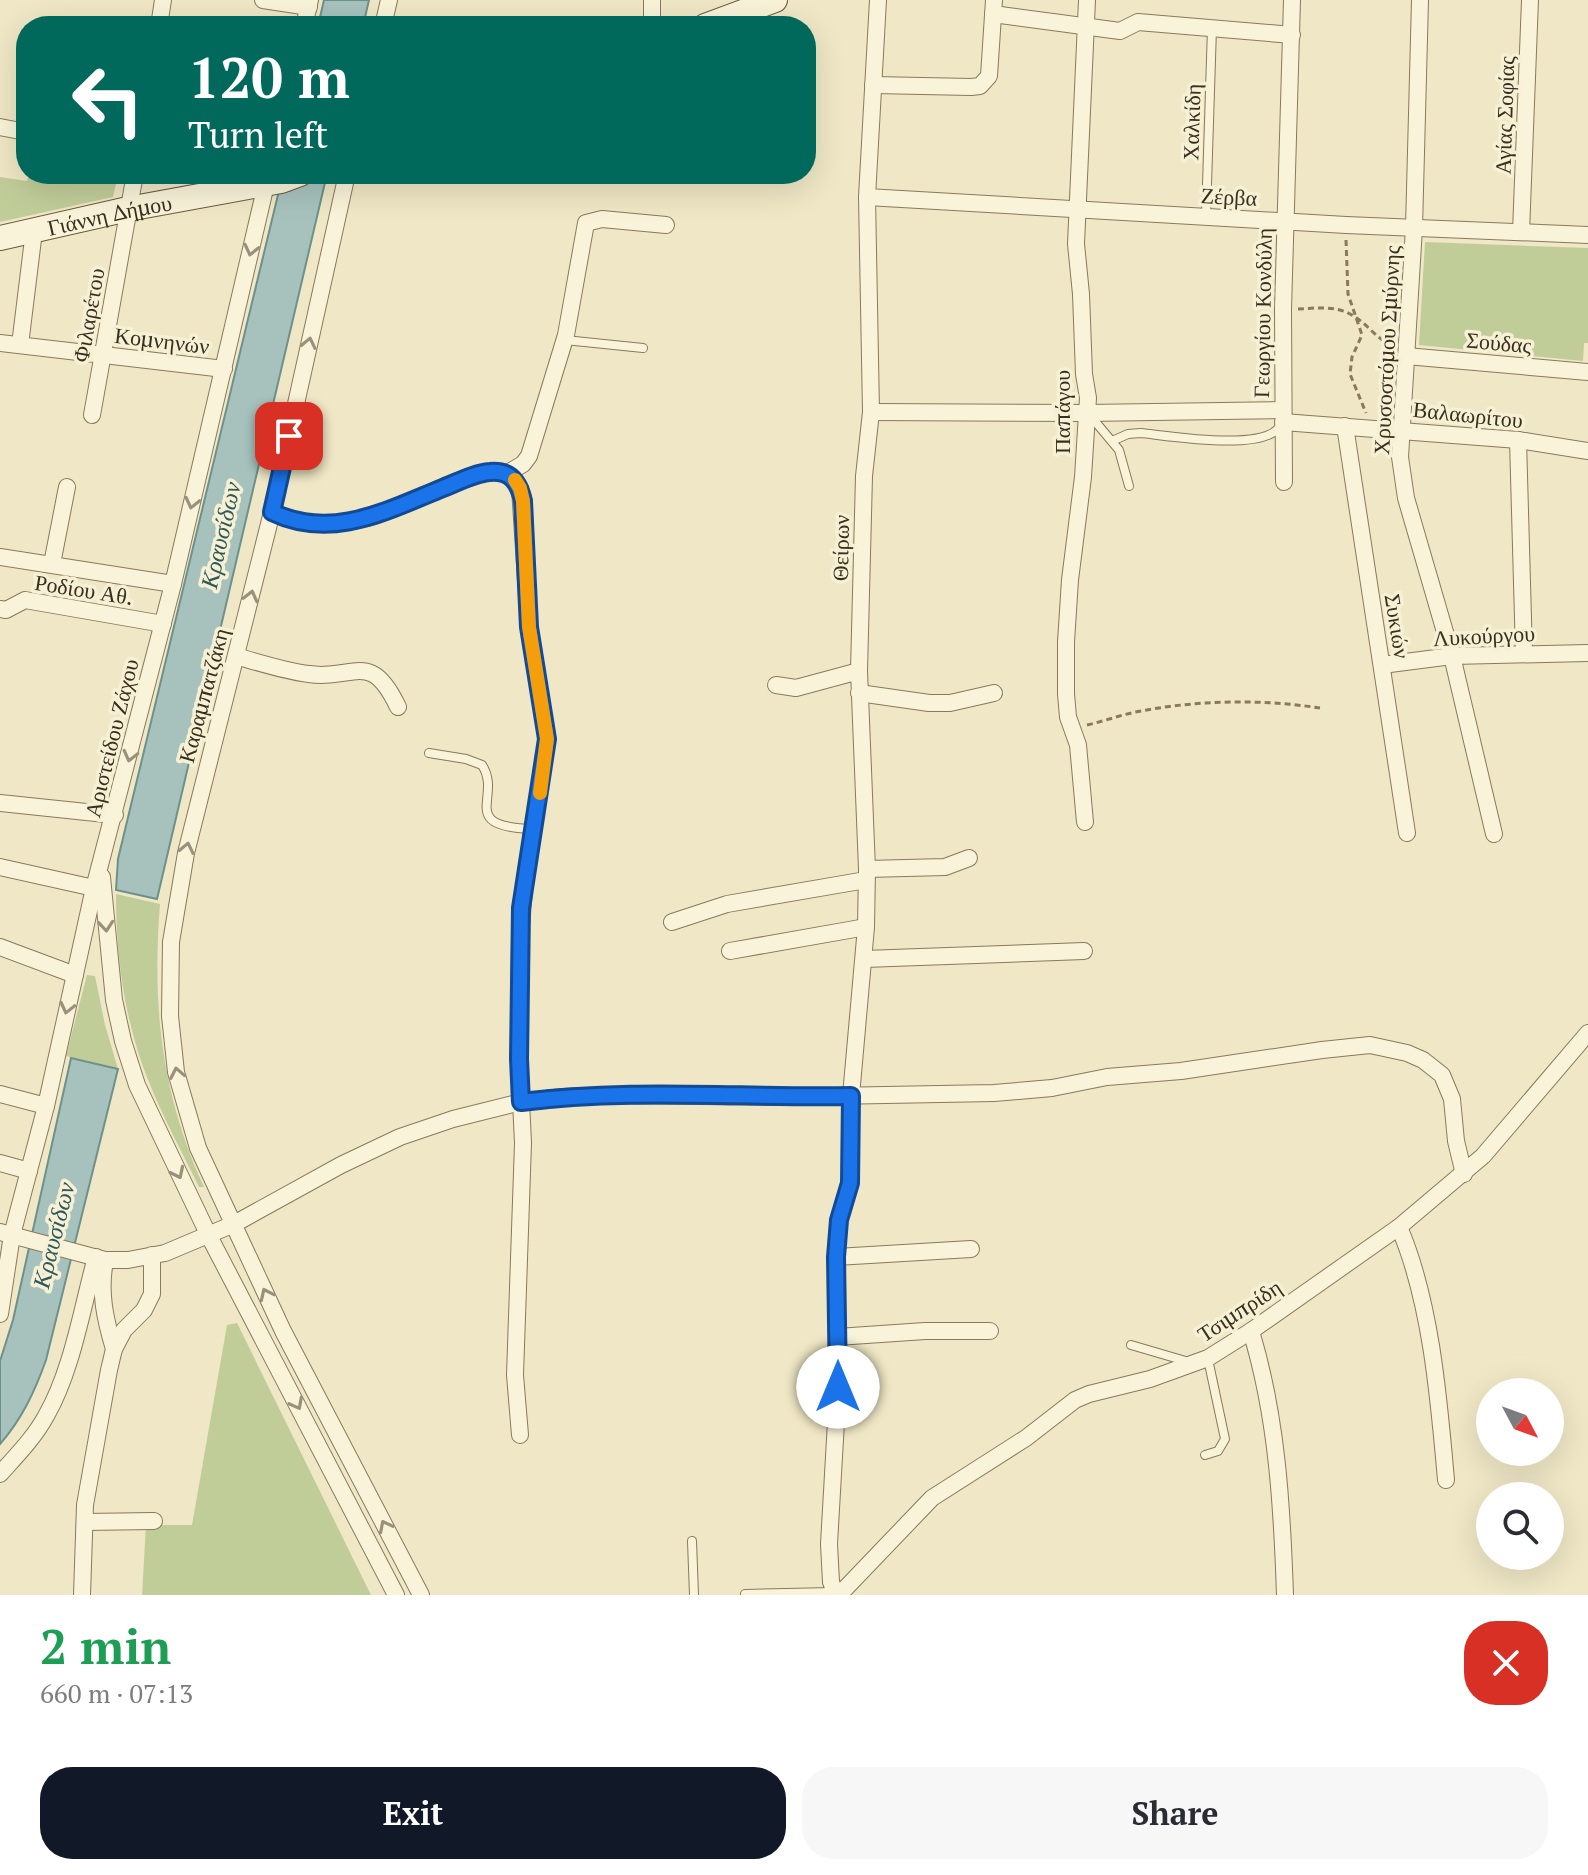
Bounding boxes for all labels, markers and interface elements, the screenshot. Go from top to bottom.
text: 120 m [188,40,350,114]
icon: left [56,48,160,152]
street label: Αγίας Σοφίας [1487,55,1521,175]
street label: Χαλκίδη [1175,83,1207,161]
text: Turn left [188,111,328,158]
street label: Ζέρβα [1200,180,1258,212]
street label: Γιάννη Δήμου [44,187,174,241]
street label: Γεωργίου Κονδύλη [1246,228,1278,398]
one-way arrow [243,243,260,256]
street label: Χρυσοστόμου Σμύρνης [1366,244,1406,455]
street label: Φιλαρέτου [65,266,111,364]
street label: Κομνηνών [113,320,211,360]
street label: Σούδας [1465,325,1533,359]
one-way arrow [300,336,317,349]
street label: Παπάγου [1047,370,1076,454]
street label: Βαλαωρίτου [1412,394,1525,434]
pin [255,402,323,470]
icon: arrive [267,414,311,458]
water label: Κραυσίδων [192,478,248,592]
one-way arrow [184,496,201,510]
street label: Θείρων [825,514,855,581]
street label: Ροδίου Αθ. [33,567,135,611]
one-way arrow [242,590,259,603]
street label: Συκιών [1379,592,1417,660]
street label: Λυκούργου [1432,618,1536,652]
street label: Καραμπατζάκη [171,625,235,765]
street label: Αριστείδου Ζάχου [77,656,145,820]
one-way arrow [122,748,139,762]
one-way arrow [178,842,195,855]
one-way arrow [97,920,114,933]
one-way arrow [60,1001,77,1014]
one-way arrow [169,1066,186,1080]
one-way arrow [168,1164,184,1179]
water label: Κραυσίδων [24,1178,82,1292]
street label: Τσιμπρίδη [1191,1272,1287,1348]
one-way arrow [260,1288,276,1303]
position arrow [796,1345,880,1429]
north arrow [1476,1378,1564,1466]
map controls [1476,1378,1564,1570]
one-way arrow [287,1396,302,1411]
button: search [1476,1482,1564,1570]
one-way arrow [379,1519,394,1534]
text: 2 min [40,1614,171,1678]
button: close [1464,1621,1548,1705]
text: 660 m · 07:13 [40,1676,193,1710]
button: Exit [40,1767,786,1859]
button: Share [802,1767,1548,1859]

